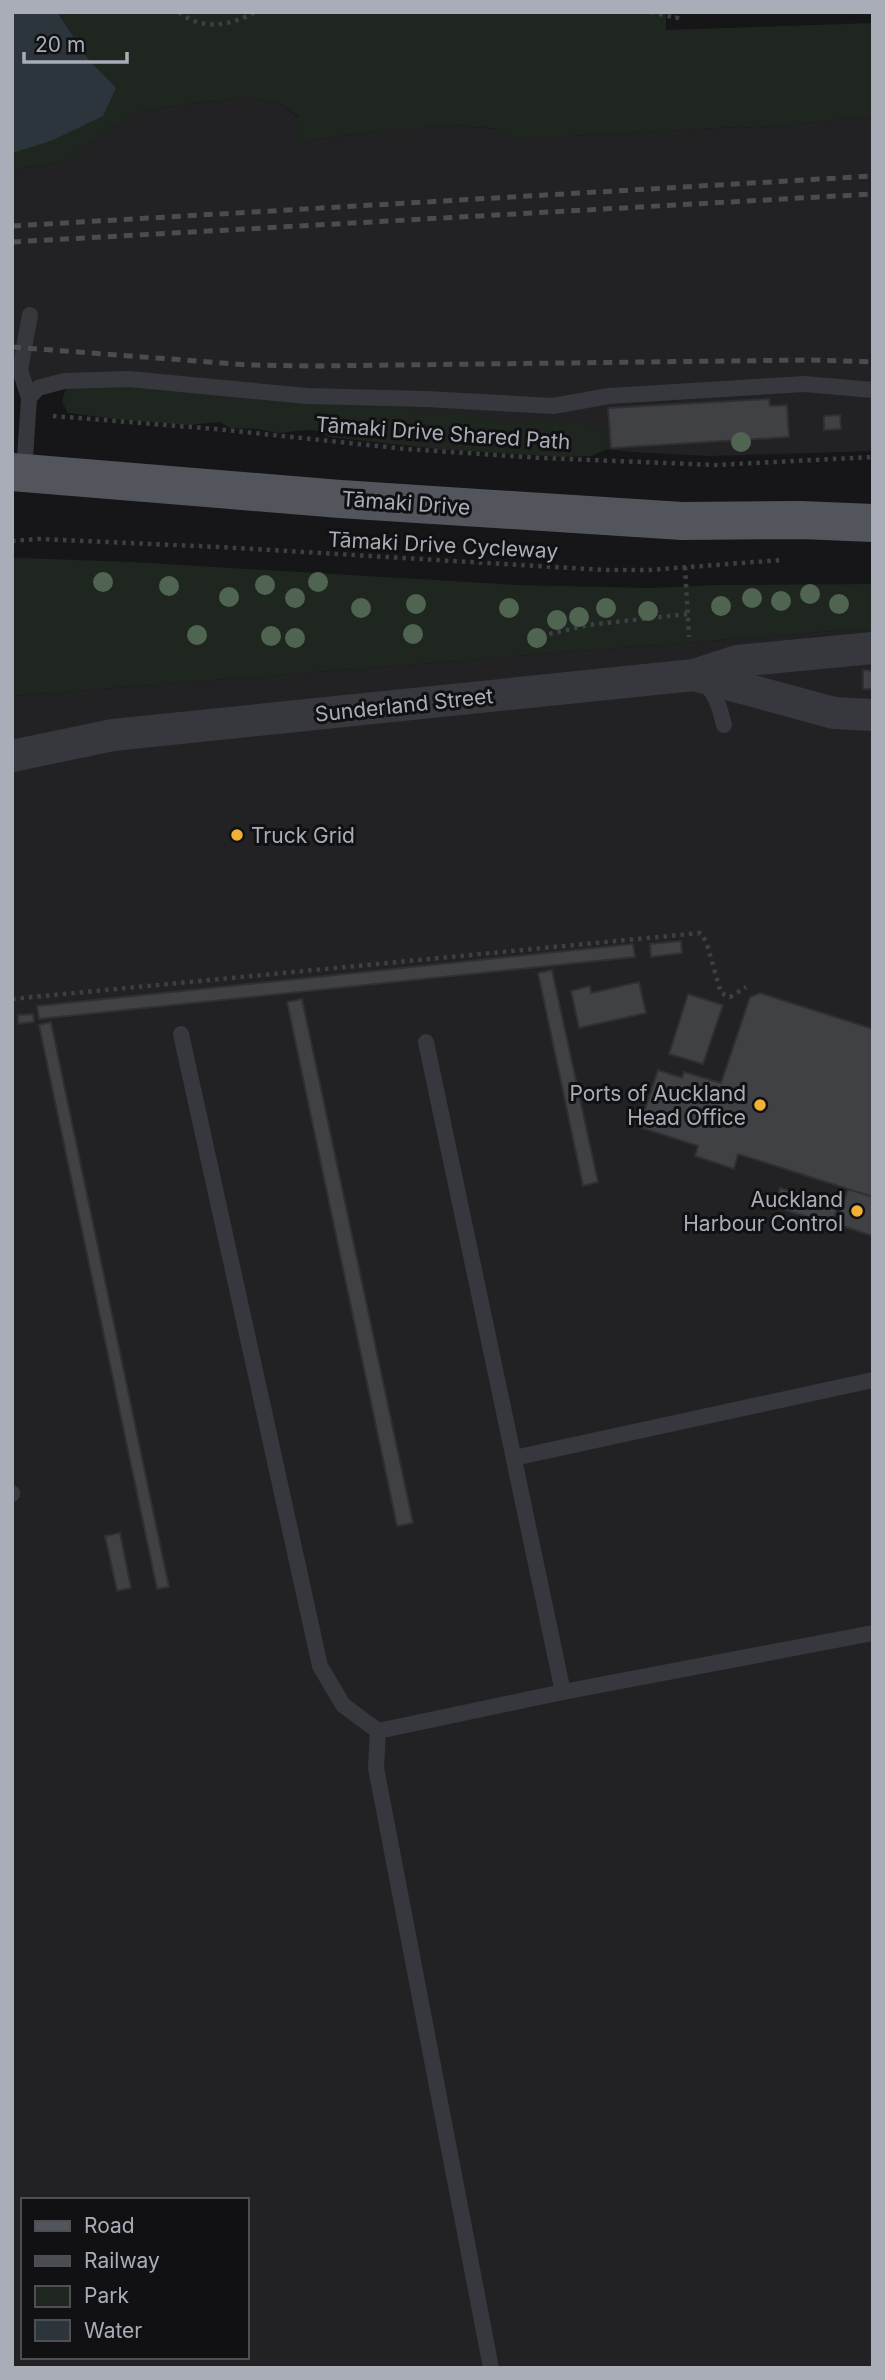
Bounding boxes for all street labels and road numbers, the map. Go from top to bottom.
street label: Tāmaki Drive Shared Path [315,412,571,454]
street label: Tāmaki Drive [341,486,471,520]
street label: Tāmaki Drive Cycleway [327,526,559,564]
street label: Sunderland Street [314,683,494,727]

